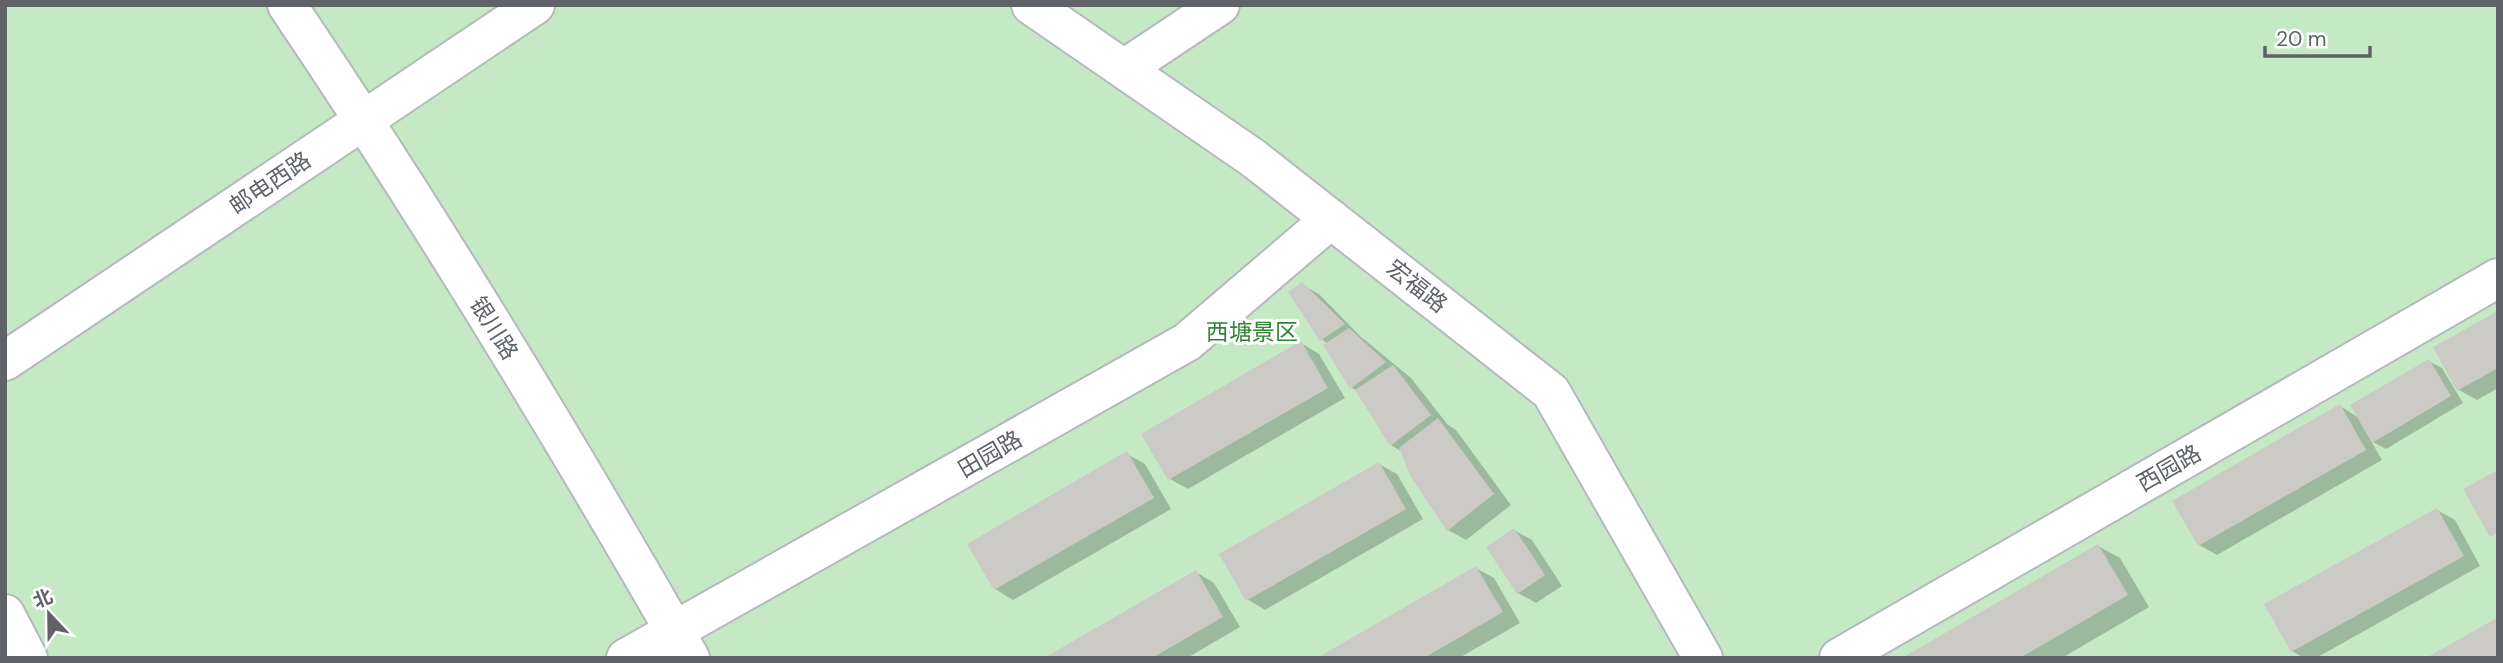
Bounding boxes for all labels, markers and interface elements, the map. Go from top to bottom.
scale bar [2265,14,2370,58]
text: 20 m [2276,25,2327,53]
street label: 邮电西路 [223,145,317,221]
street label: 宏福路 [1381,253,1453,319]
street label: 银川路 [463,291,525,365]
park label: 西塘景区 [1206,317,1298,347]
street label: 田园路 [953,424,1027,484]
street label: 西园路 [2132,438,2206,498]
north arrow [14,579,84,649]
text: 北 [29,584,56,614]

